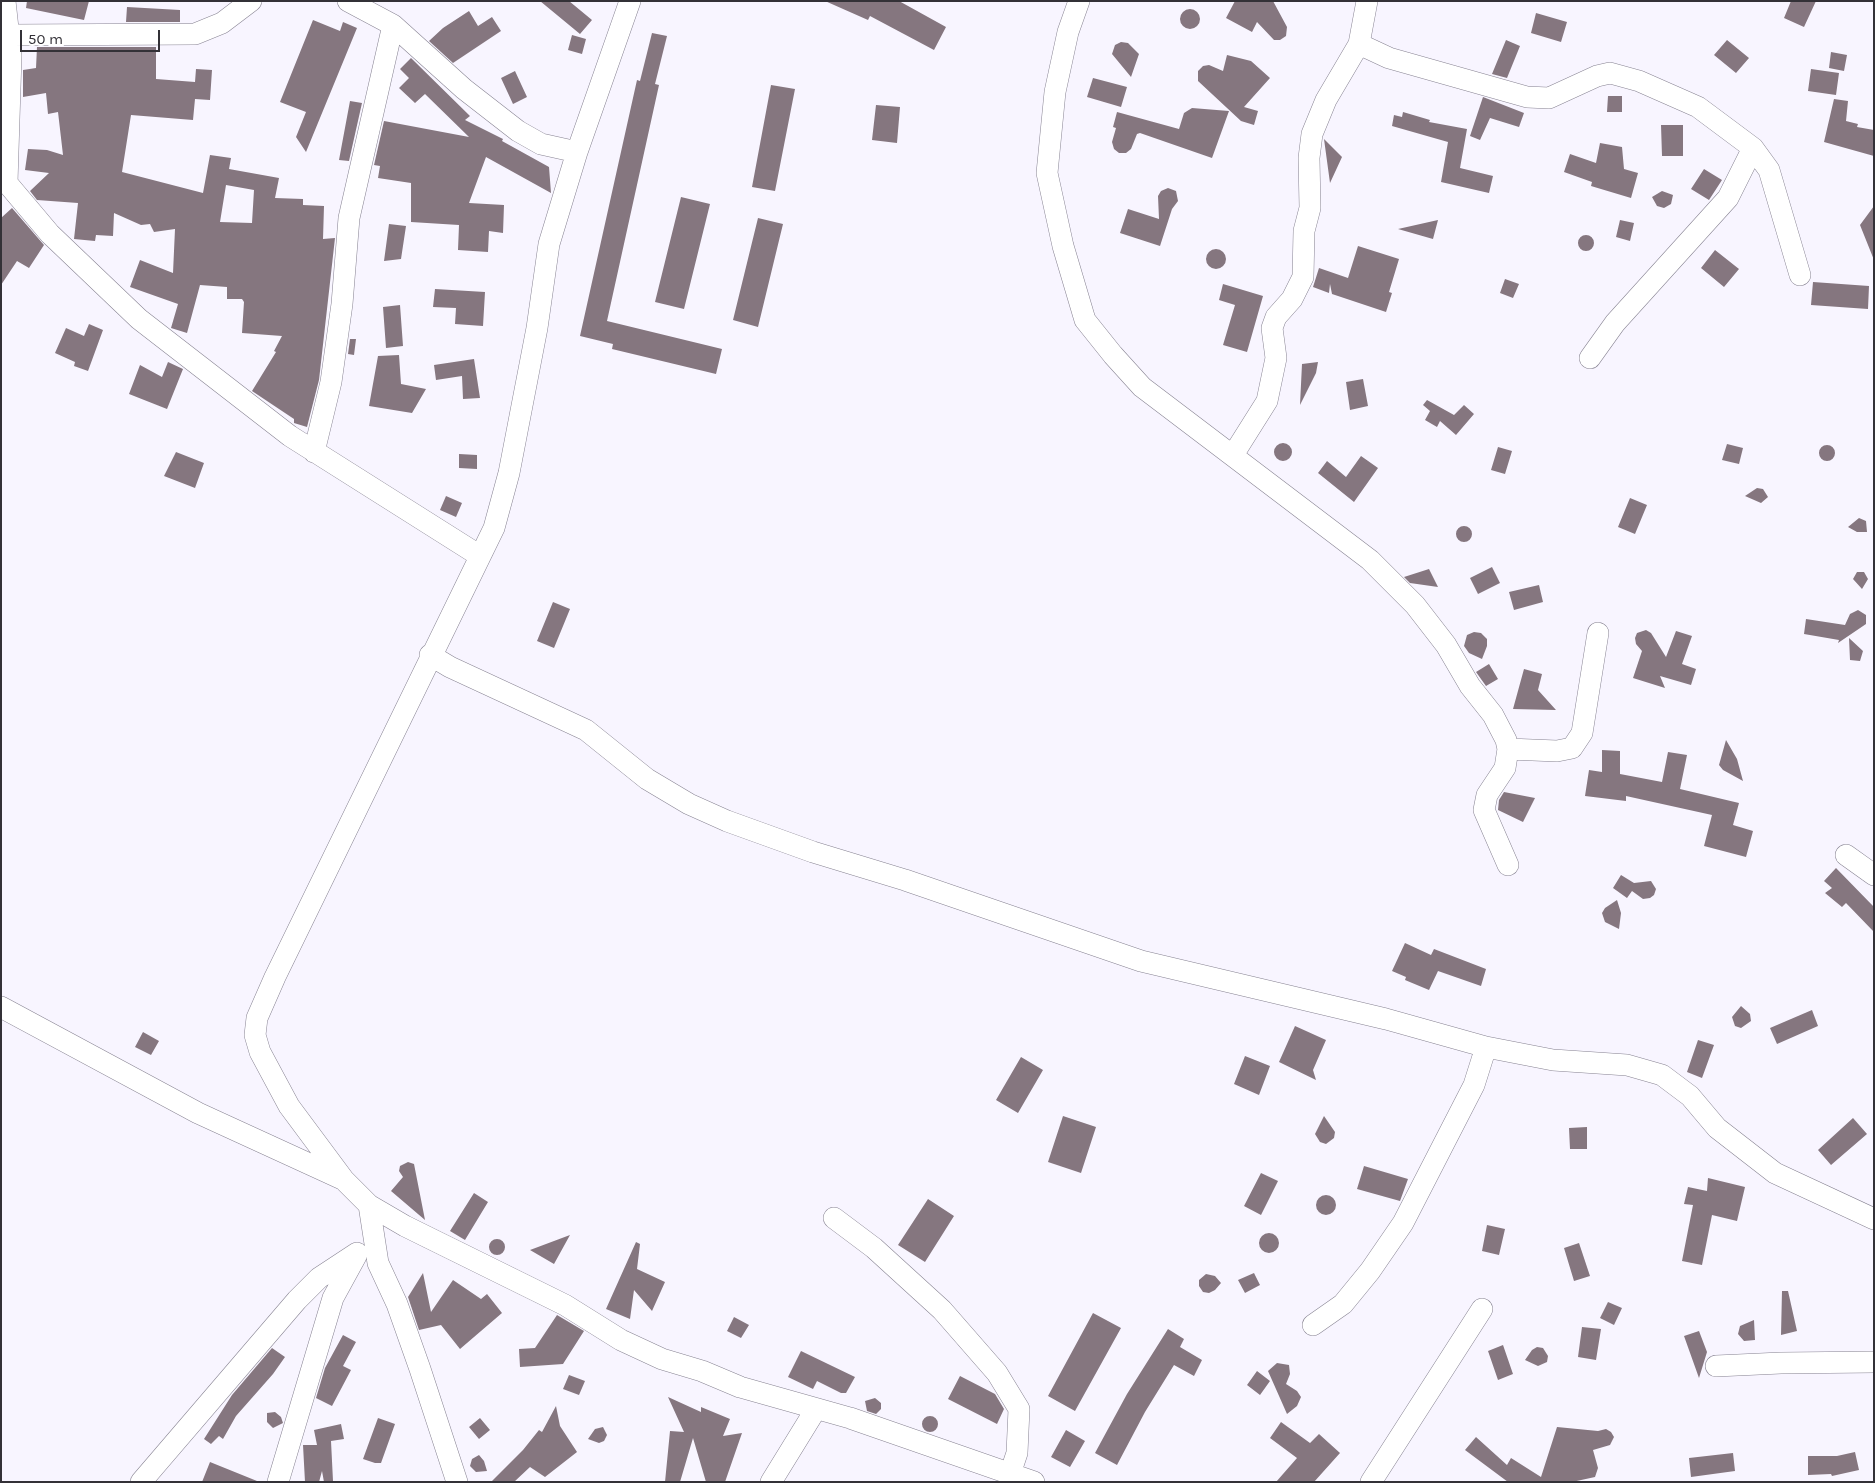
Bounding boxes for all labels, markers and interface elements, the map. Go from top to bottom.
scale bar [22,20,162,52]
text: 50 m [28,30,63,48]

